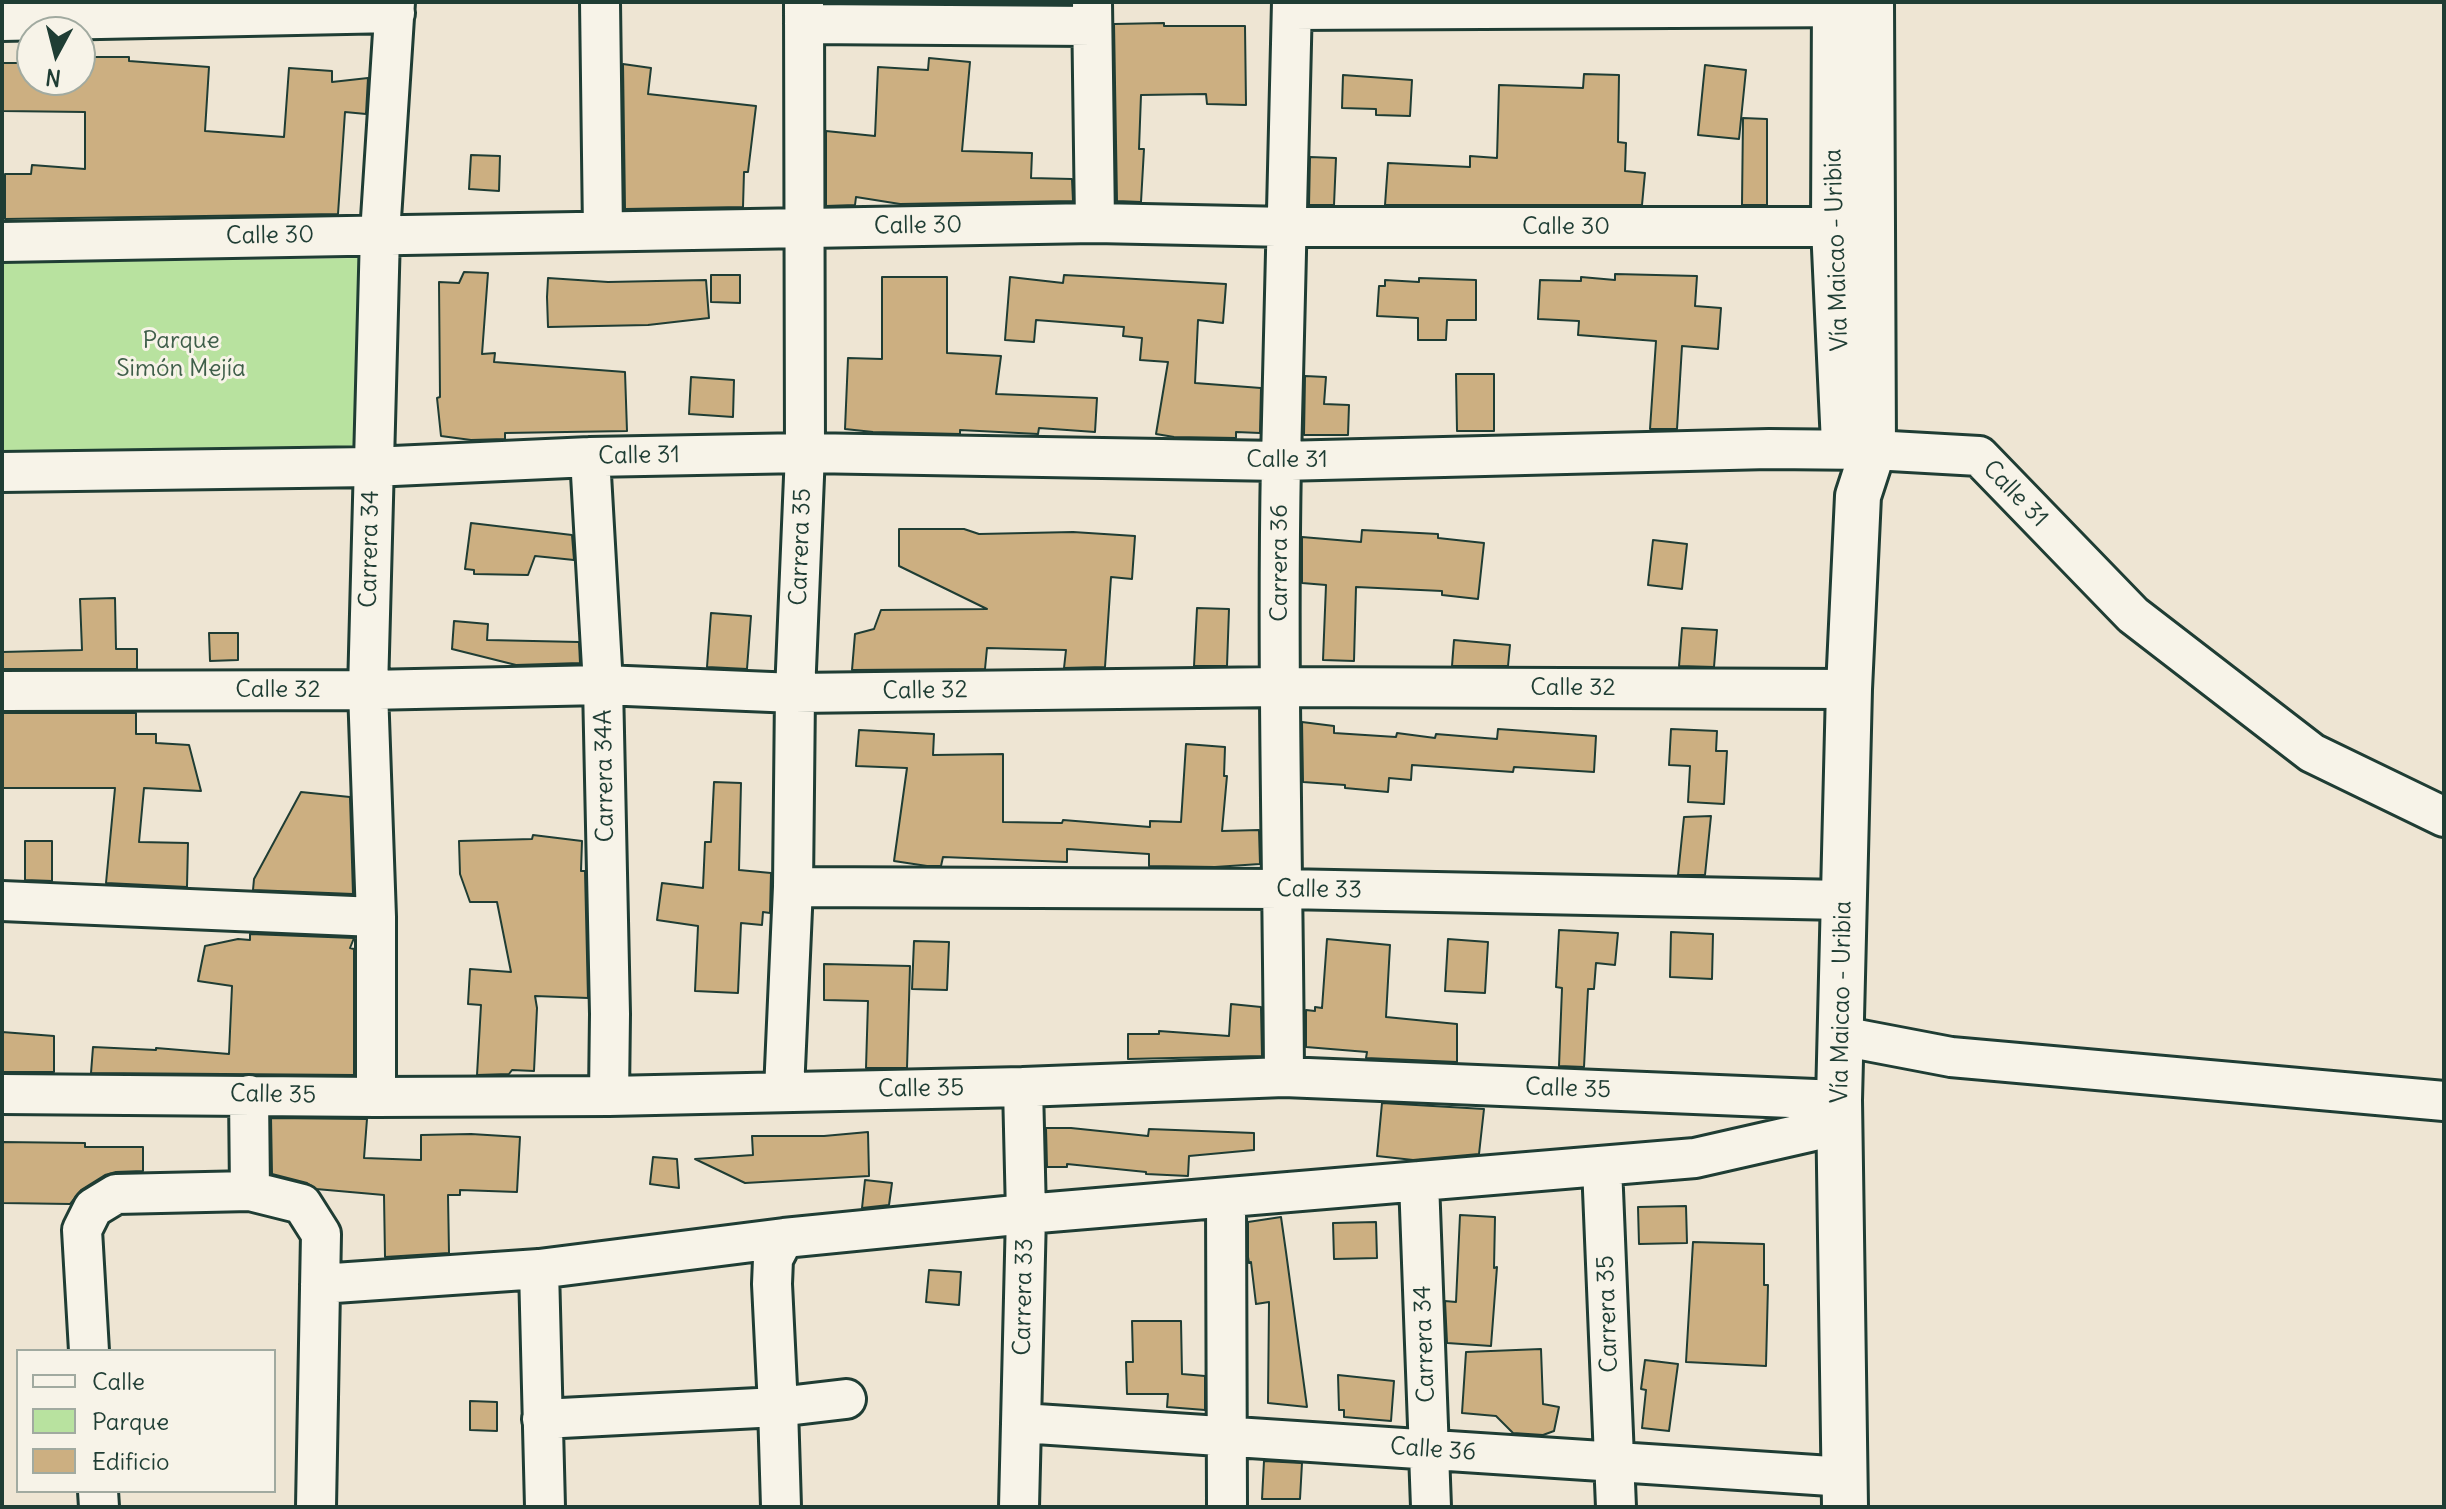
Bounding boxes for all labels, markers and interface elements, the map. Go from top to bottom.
north arrow [16,16,96,96]
text: N [44,63,63,93]
street label: Vía Maicao - Uribia [1819,148,1855,352]
street label: Calle 30 [874,211,962,241]
street label: Calle 30 [1522,213,1610,241]
street label: Calle 30 [226,221,314,251]
park label: Parque Simón Mejía [116,327,246,383]
street label: Calle 31 [598,441,680,471]
street label: Calle 31 [1246,446,1328,474]
street label: Calle 31 [1976,455,2054,533]
street label: Carrera 35 [785,488,817,606]
street label: Carrera 34 [355,490,385,608]
street label: Carrera 36 [1266,504,1294,622]
street label: Calle 32 [1530,674,1616,702]
street label: Calle 32 [235,676,321,704]
street label: Calle 32 [882,676,968,706]
street label: Carrera 34A [589,709,621,843]
street label: Calle 33 [1276,875,1362,905]
street label: Vía Maicao - Uribia [1826,900,1858,1104]
street label: Calle 35 [1524,1073,1612,1105]
street label: Calle 35 [878,1074,964,1104]
street label: Calle 35 [230,1080,316,1110]
street label: Carrera 33 [1009,1238,1039,1356]
street label: Carrera 35 [1592,1255,1624,1373]
street label: Carrera 34 [1409,1285,1441,1403]
legend [16,1349,276,1493]
text: Calle [92,1366,145,1396]
text: Parque [92,1406,169,1436]
street label: Calle 36 [1389,1433,1477,1467]
text: Edificio [92,1446,170,1476]

